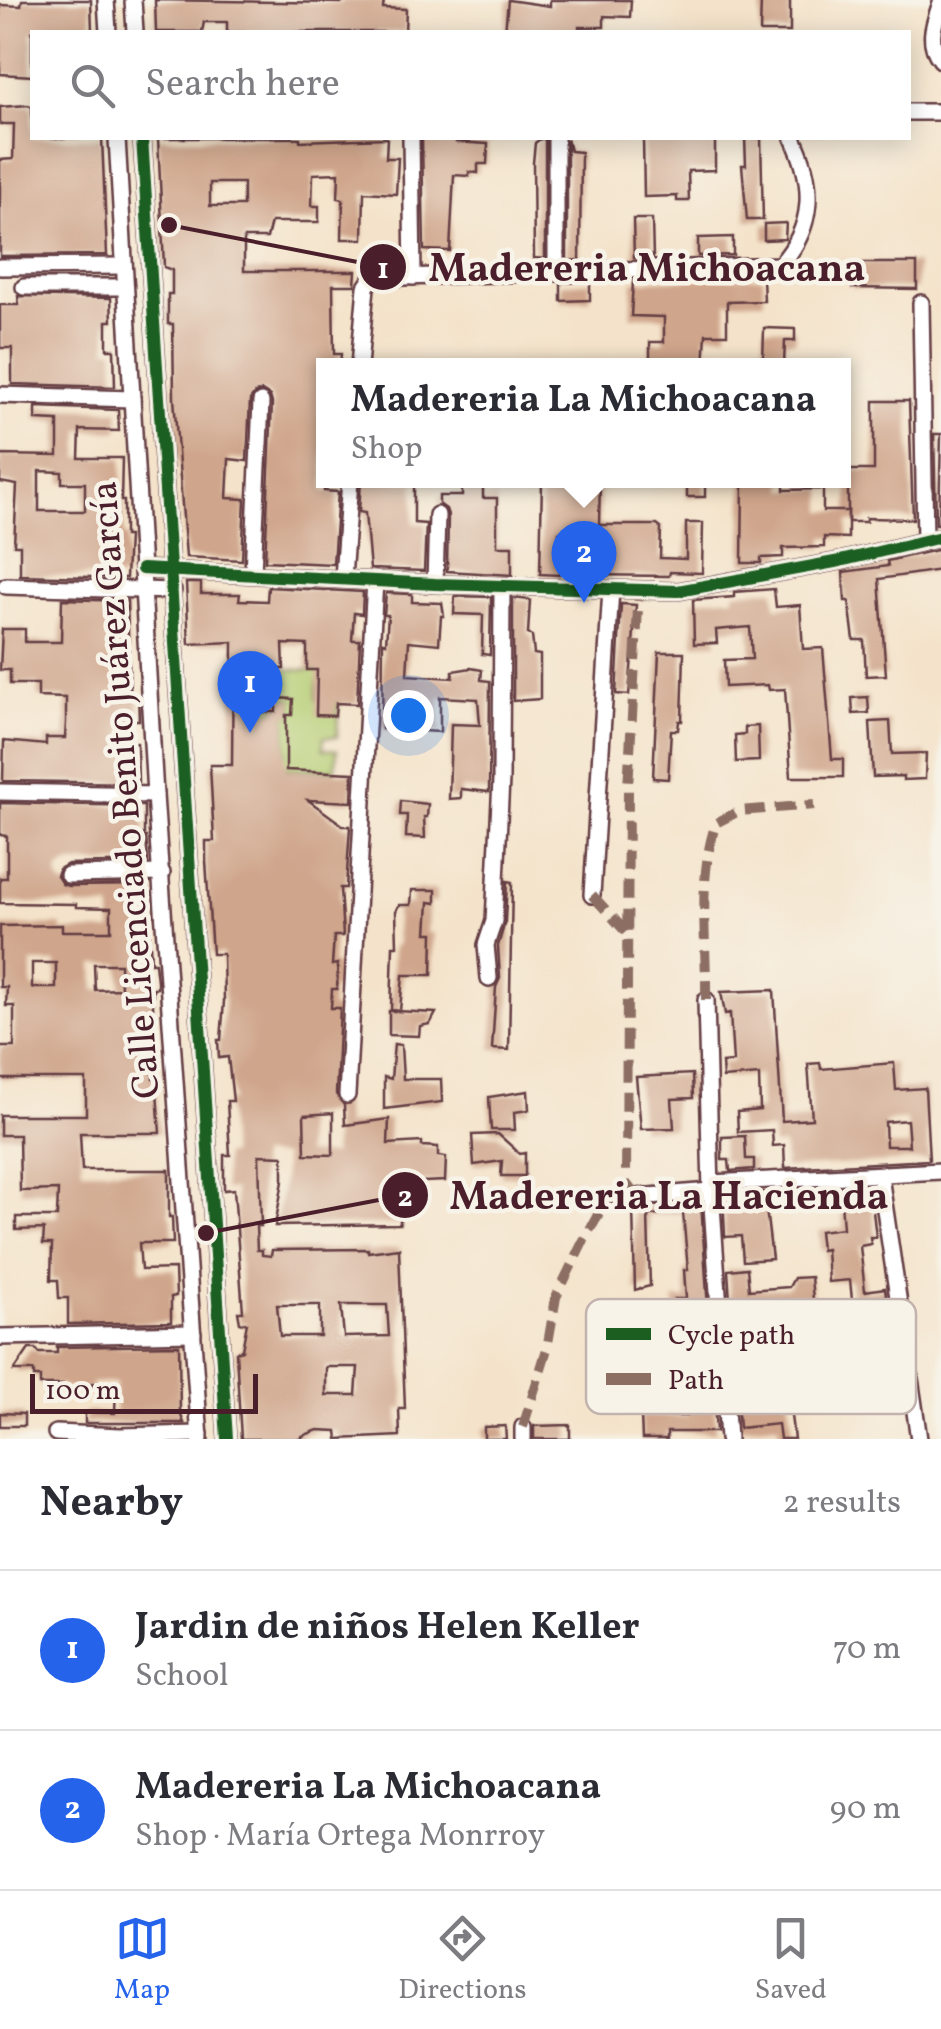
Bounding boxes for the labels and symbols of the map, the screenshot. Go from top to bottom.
callout: Madereria Michoacana [358,232,885,302]
text: Madereria Michoacana [429,243,865,299]
text: 1 [377,249,389,291]
street label: Calle Licenciado Benito Juárez García [79,479,176,1100]
pin: 2 [552,520,616,603]
pin: 1 [218,650,282,733]
your location [383,690,434,741]
callout: Madereria La Hacienda [380,1160,909,1230]
text: Madereria La Hacienda [449,1171,889,1227]
text: 2 [397,1177,413,1219]
legend [586,1299,916,1414]
text: Cycle path [668,1317,795,1356]
text: Path [668,1362,724,1401]
scale bar [30,1369,258,1414]

